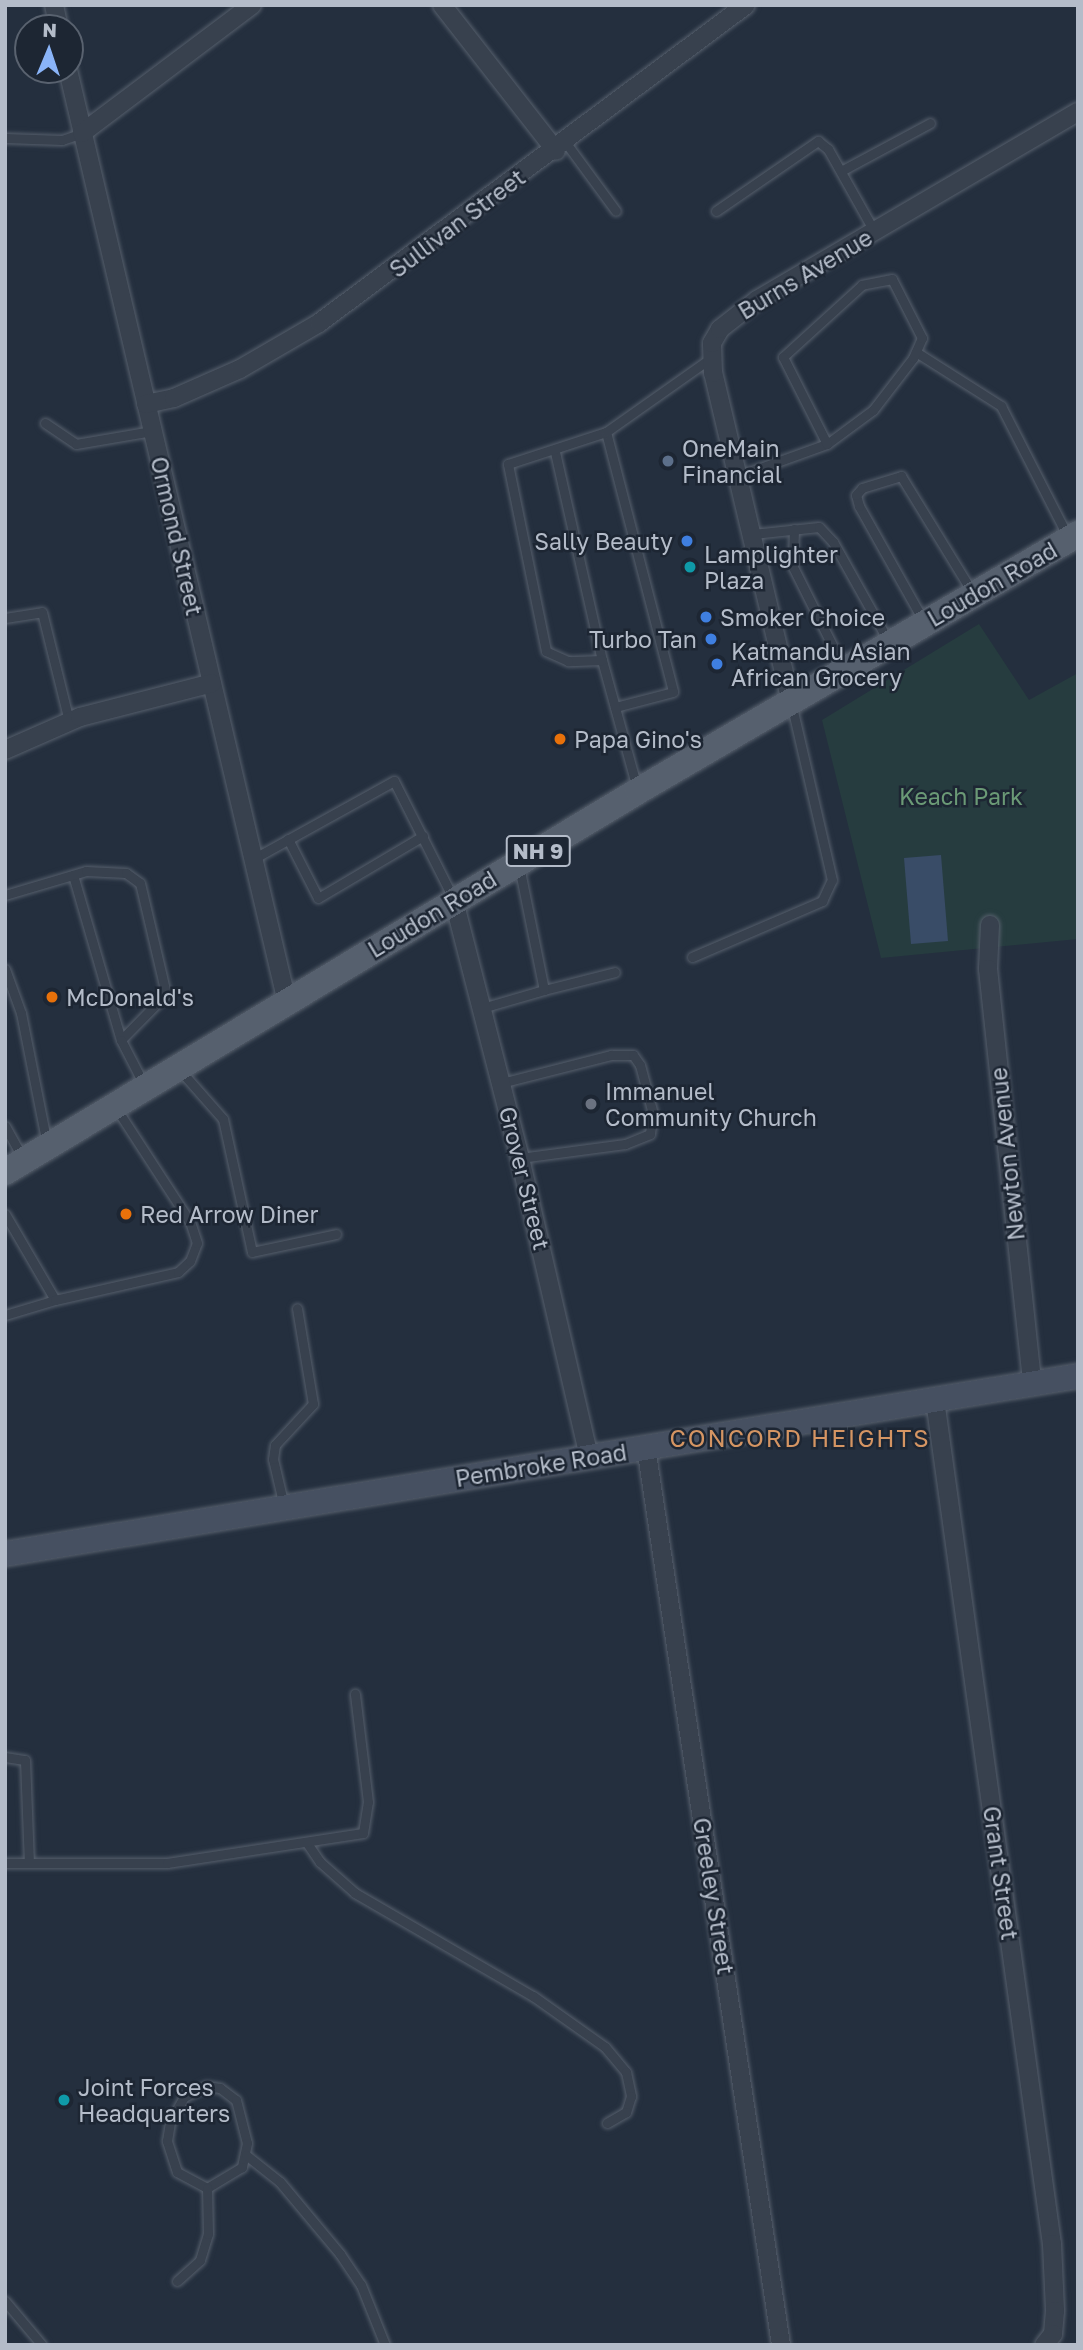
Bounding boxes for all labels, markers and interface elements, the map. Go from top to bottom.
north arrow [14,14,84,84]
text: N [42,18,57,41]
street label: Sullivan Street [384,163,530,283]
street label: Burns Avenue [733,223,877,325]
place label: OneMain Financial [682,434,782,488]
marker: OneMain Financial [660,453,676,469]
street label: Ormond Street [145,454,209,618]
place label: Sally Beauty [534,527,673,555]
marker: Sally Beauty [679,533,695,549]
street label: Loudon Road [922,536,1062,632]
place label: Lamplighter Plaza [704,540,838,594]
marker: Lamplighter Plaza [682,559,698,575]
place label: Smoker Choice [720,603,885,631]
marker: Smoker Choice [698,609,714,625]
place label: Turbo Tan [589,625,697,653]
marker: Turbo Tan [703,631,719,647]
place label: Katmandu Asian African Grocery [731,637,911,691]
marker: Katmandu Asian African Grocery [709,656,725,672]
place label: Papa Gino's [574,725,702,753]
marker: Papa Gino's [552,731,568,747]
park label: Keach Park [899,782,1023,810]
road number: NH 9 [505,834,571,868]
street label: Loudon Road [363,865,501,963]
place label: McDonald's [66,983,194,1011]
marker: McDonald's [44,989,60,1005]
street label: Newton Avenue [984,1066,1030,1242]
place label: Immanuel Community Church [605,1077,817,1131]
marker: Immanuel Community Church [583,1096,599,1112]
street label: Grover Street [494,1103,556,1253]
place label: Red Arrow Diner [140,1200,318,1228]
marker: Red Arrow Diner [118,1206,134,1222]
district label: CONCORD HEIGHTS [671,1424,929,1452]
street label: Pembroke Road [453,1438,629,1492]
street label: Grant Street [978,1804,1024,1942]
street label: Greeley Street [688,1816,740,1976]
place label: Joint Forces Headquarters [78,2073,230,2127]
marker: Joint Forces Headquarters [56,2092,72,2108]

